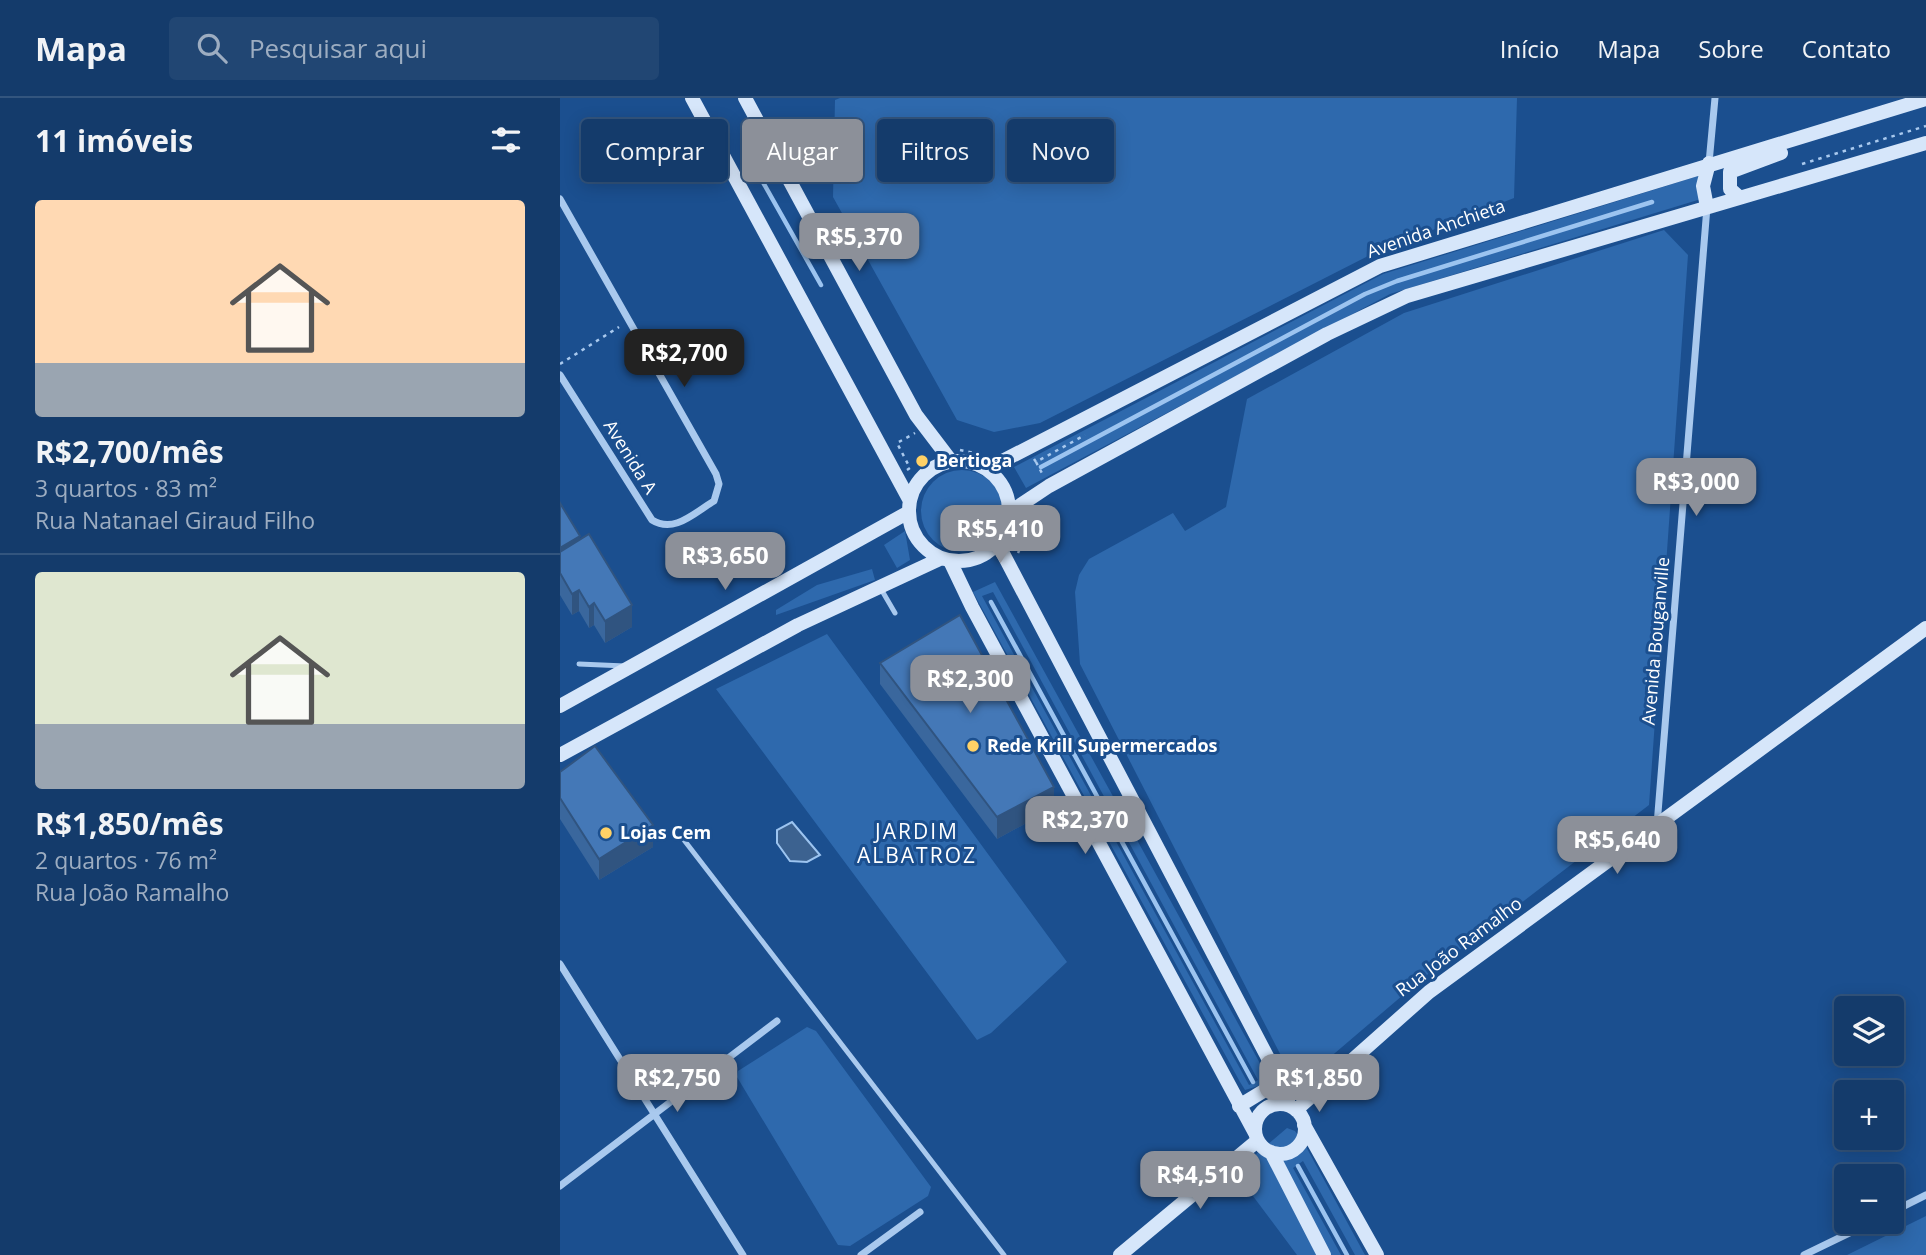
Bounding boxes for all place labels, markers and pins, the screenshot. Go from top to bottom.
pin: R$5,370 [794,214,924,273]
pin: R$2,700 [619,330,749,389]
place label: Bertioga [936,448,1012,472]
marker: Bertioga [914,453,930,469]
pin: R$3,000 [1631,458,1761,518]
pin: R$5,410 [935,505,1065,565]
pin: R$3,650 [660,532,790,592]
pin: R$2,300 [905,656,1035,715]
place label: Rede Krill Supermercados [987,733,1218,757]
marker: Rede Krill Supermercados [965,738,981,754]
pin: R$2,370 [1020,796,1150,856]
pin: R$5,640 [1552,816,1682,876]
place label: Lojas Cem [620,820,711,844]
marker: Lojas Cem [598,825,614,841]
pin: R$2,750 [612,1054,742,1114]
pin: R$1,850 [1254,1054,1384,1114]
pin: R$4,510 [1135,1152,1265,1211]

